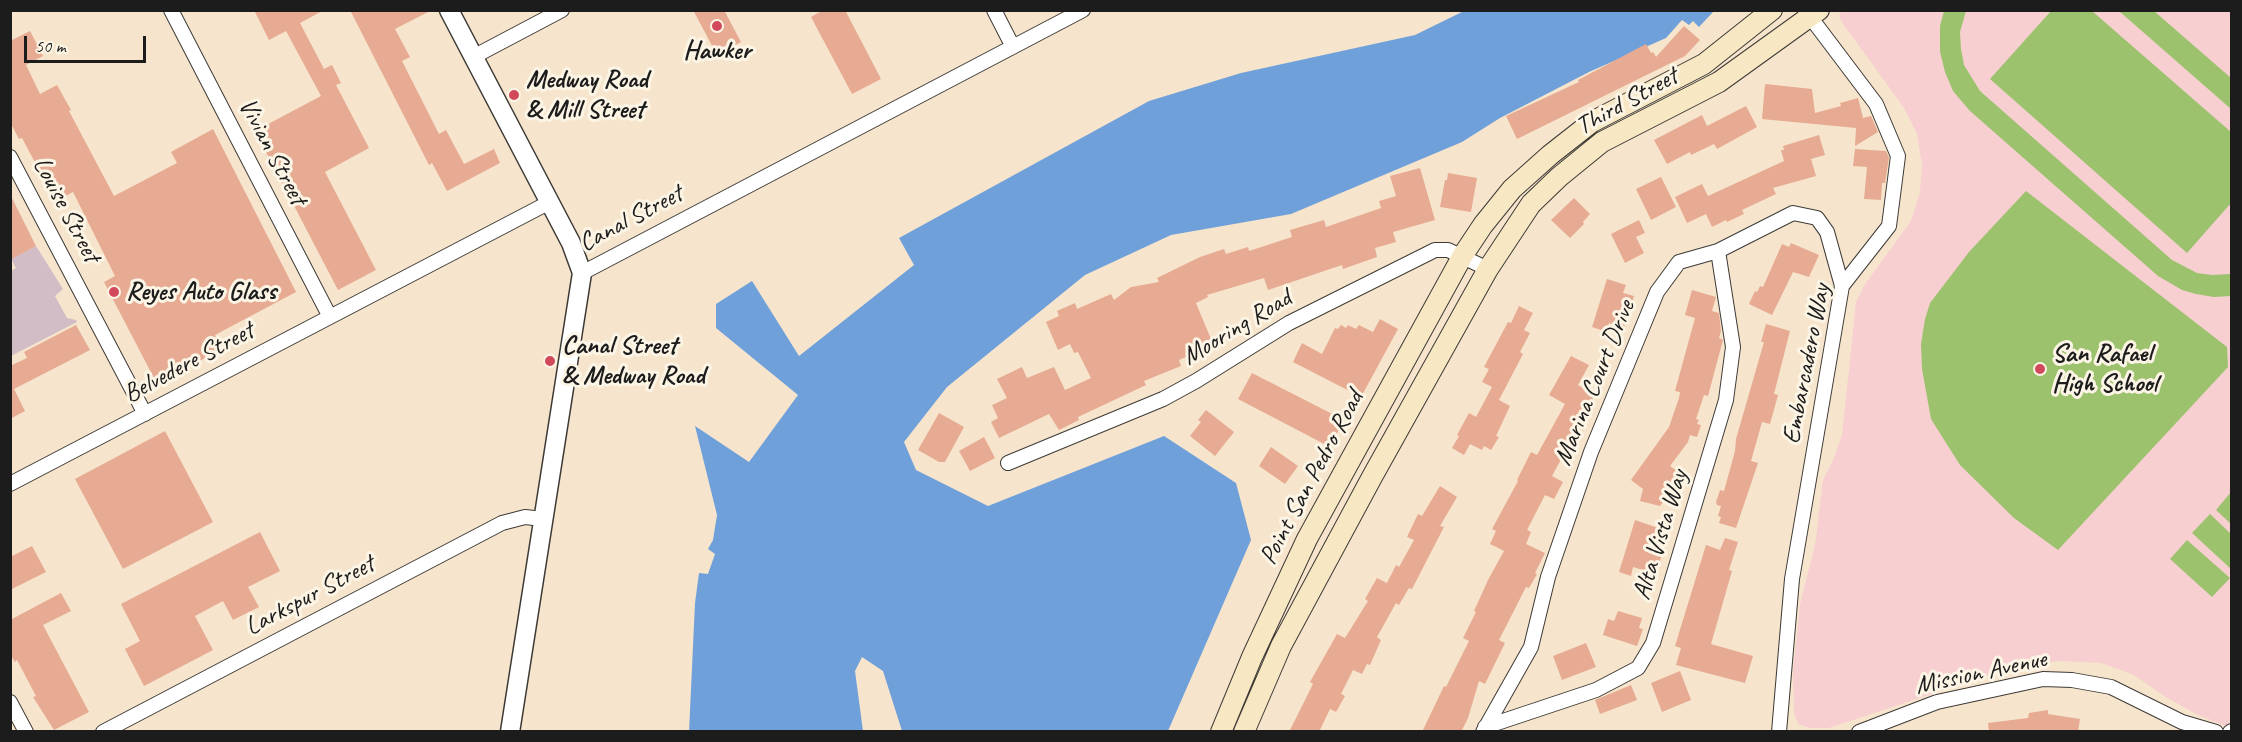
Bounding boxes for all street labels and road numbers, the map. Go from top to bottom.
street label: Third Street [1571,61,1683,143]
street label: Vivian Street [231,93,313,211]
street label: Louise Street [25,152,107,268]
street label: Canal Street [574,179,688,259]
street label: Embarcadero Way [1776,282,1838,446]
street label: Mooring Road [1177,283,1297,373]
street label: Marina Court Drive [1548,296,1642,470]
street label: Belvedere Street [119,316,259,410]
street label: Point San Pedro Road [1253,386,1371,570]
street label: Alta Vista Way [1627,466,1695,604]
street label: Larkspur Street [240,549,380,643]
street label: Mission Avenue [1913,644,2049,702]

